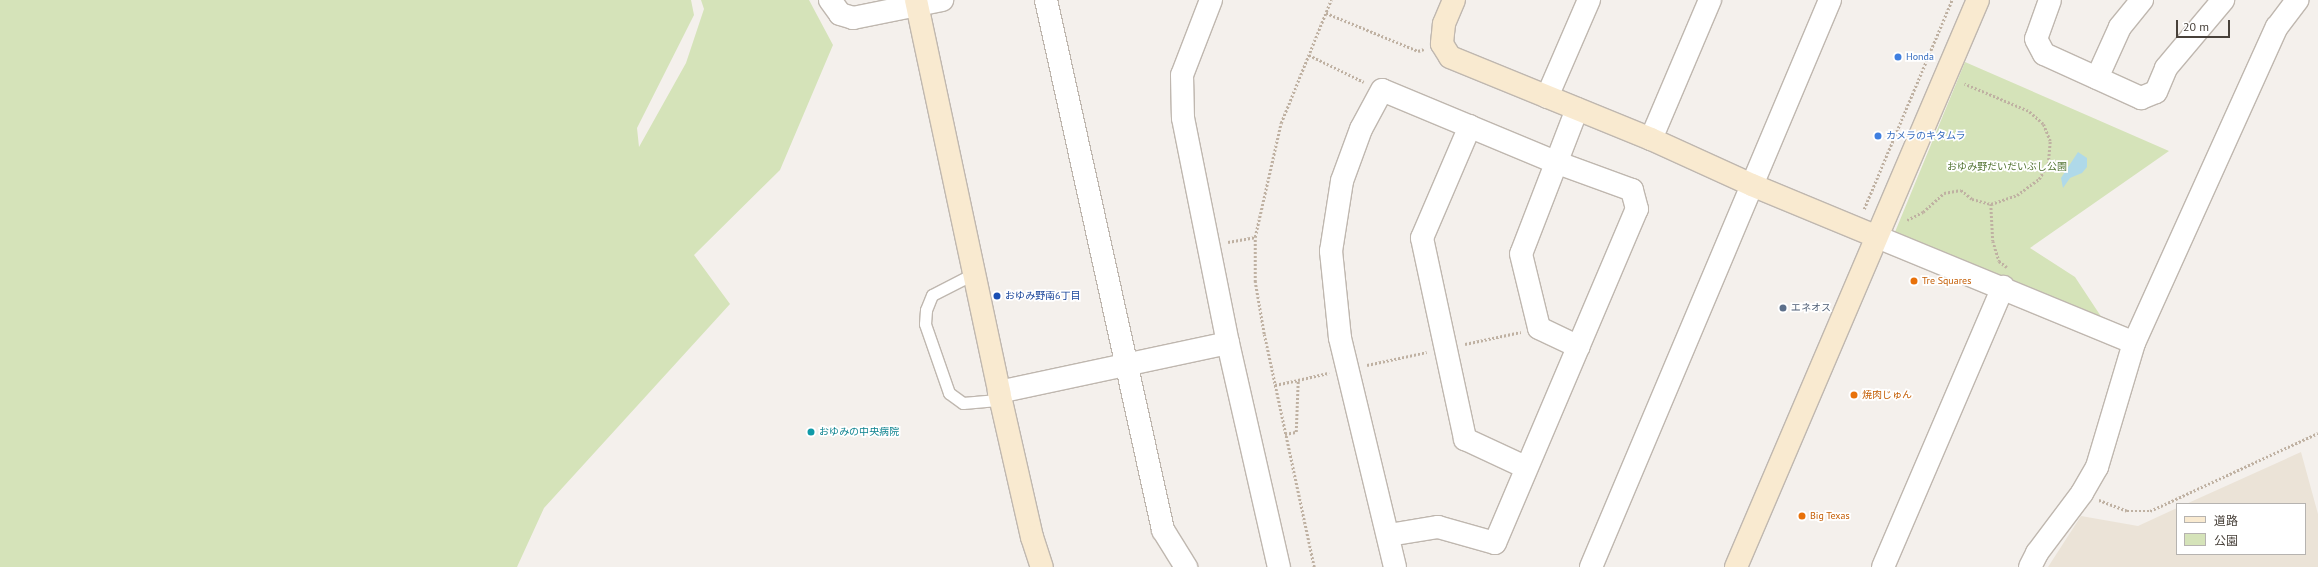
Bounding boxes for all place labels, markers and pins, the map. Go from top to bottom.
place label: Honda [1906,51,1934,63]
marker: Honda [1893,52,1903,62]
place label: カメラのキタムラ [1886,130,1966,142]
marker: カメラのキタムラ [1873,131,1883,141]
place label: Tre Squares [1922,275,1971,287]
marker: Tre Squares [1909,276,1919,286]
place label: おゆみ野南6丁目 [1005,290,1080,302]
marker: おゆみ野南6丁目 [992,291,1002,301]
place label: エネオス [1791,302,1831,314]
marker: エネオス [1778,303,1788,313]
place label: 焼肉じゅん [1862,389,1912,401]
marker: 焼肉じゅん [1849,390,1859,400]
place label: おゆみの中央病院 [819,426,899,438]
marker: おゆみの中央病院 [806,427,816,437]
place label: Big Texas [1810,510,1850,522]
marker: Big Texas [1797,511,1807,521]

